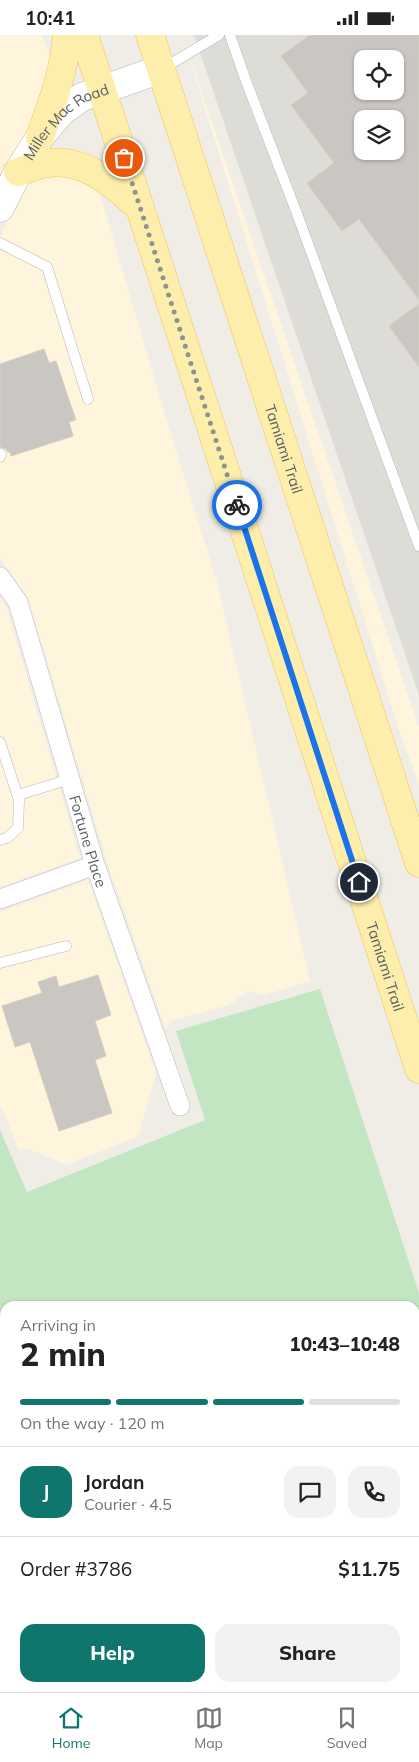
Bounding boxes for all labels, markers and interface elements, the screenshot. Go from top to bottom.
text: 10:41 [25,6,75,30]
map controls [354,50,404,160]
button: locate [354,50,404,100]
street label: Miller Mac Road [19,79,111,163]
button: layers [354,110,404,160]
pin [103,137,145,179]
icon: bag [110,144,138,172]
street label: Tamiami Trail [261,402,308,496]
courier [212,480,262,530]
icon: bike [223,491,251,519]
street label: Fortune Place [66,793,112,890]
pin [338,861,380,903]
icon: home [345,868,373,896]
street label: Tamiami Trail [362,919,409,1013]
text: Arriving in [20,1315,96,1335]
text: 10:43–10:48 [289,1332,400,1356]
text: 2 min [20,1334,106,1374]
text: On the way · 120 m [20,1413,165,1433]
button: chat [284,1466,336,1518]
button: phone [348,1466,400,1518]
text: Jordan [84,1470,144,1494]
text: J [43,1480,49,1504]
text: Courier · 4.5 [84,1494,172,1514]
text: Order #3786 [20,1557,132,1581]
text: $11.75 [338,1557,400,1581]
button: Help [20,1624,205,1682]
button: Share [215,1624,400,1682]
tab: Home [52,1704,90,1752]
tab: Map [194,1704,223,1752]
tab: Saved [327,1704,367,1752]

